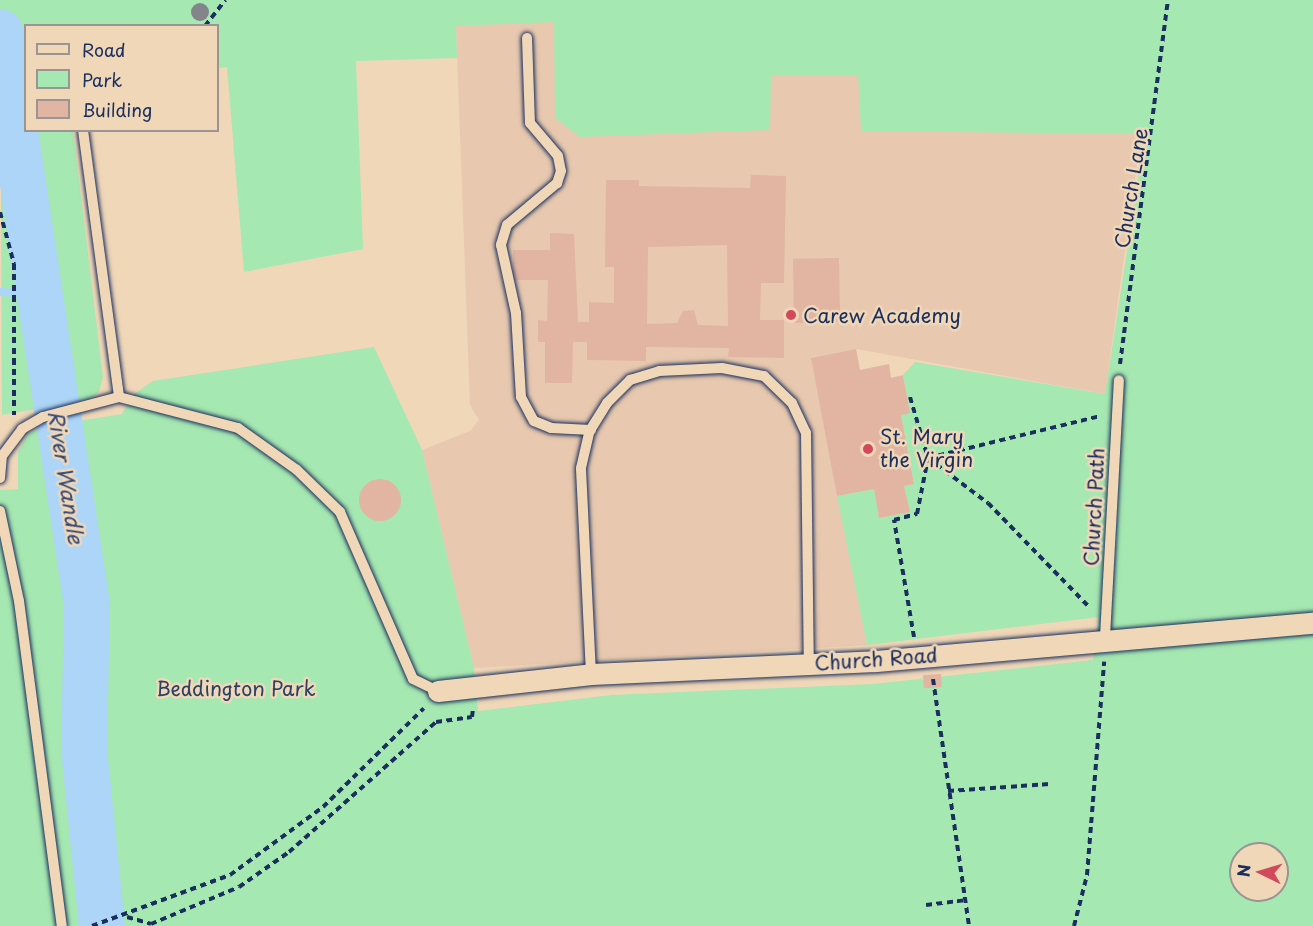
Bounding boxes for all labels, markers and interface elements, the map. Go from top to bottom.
legend [24,24,219,132]
text: Road [82,36,126,63]
text: Park [82,66,122,93]
text: Building [82,96,152,123]
street label: Church Lane [1110,126,1152,250]
place label: Carew Academy [803,303,961,327]
marker: Carew Academy [784,308,798,322]
water label: River Wandle [44,408,90,546]
place label: St. Mary the Virgin [880,425,974,472]
marker: St. Mary the Virgin [861,442,875,456]
street label: Church Path [1079,447,1109,567]
street label: Church Road [814,643,938,675]
park label: Beddington Park [156,676,316,700]
north arrow [1229,842,1289,902]
text: N [1231,863,1256,878]

